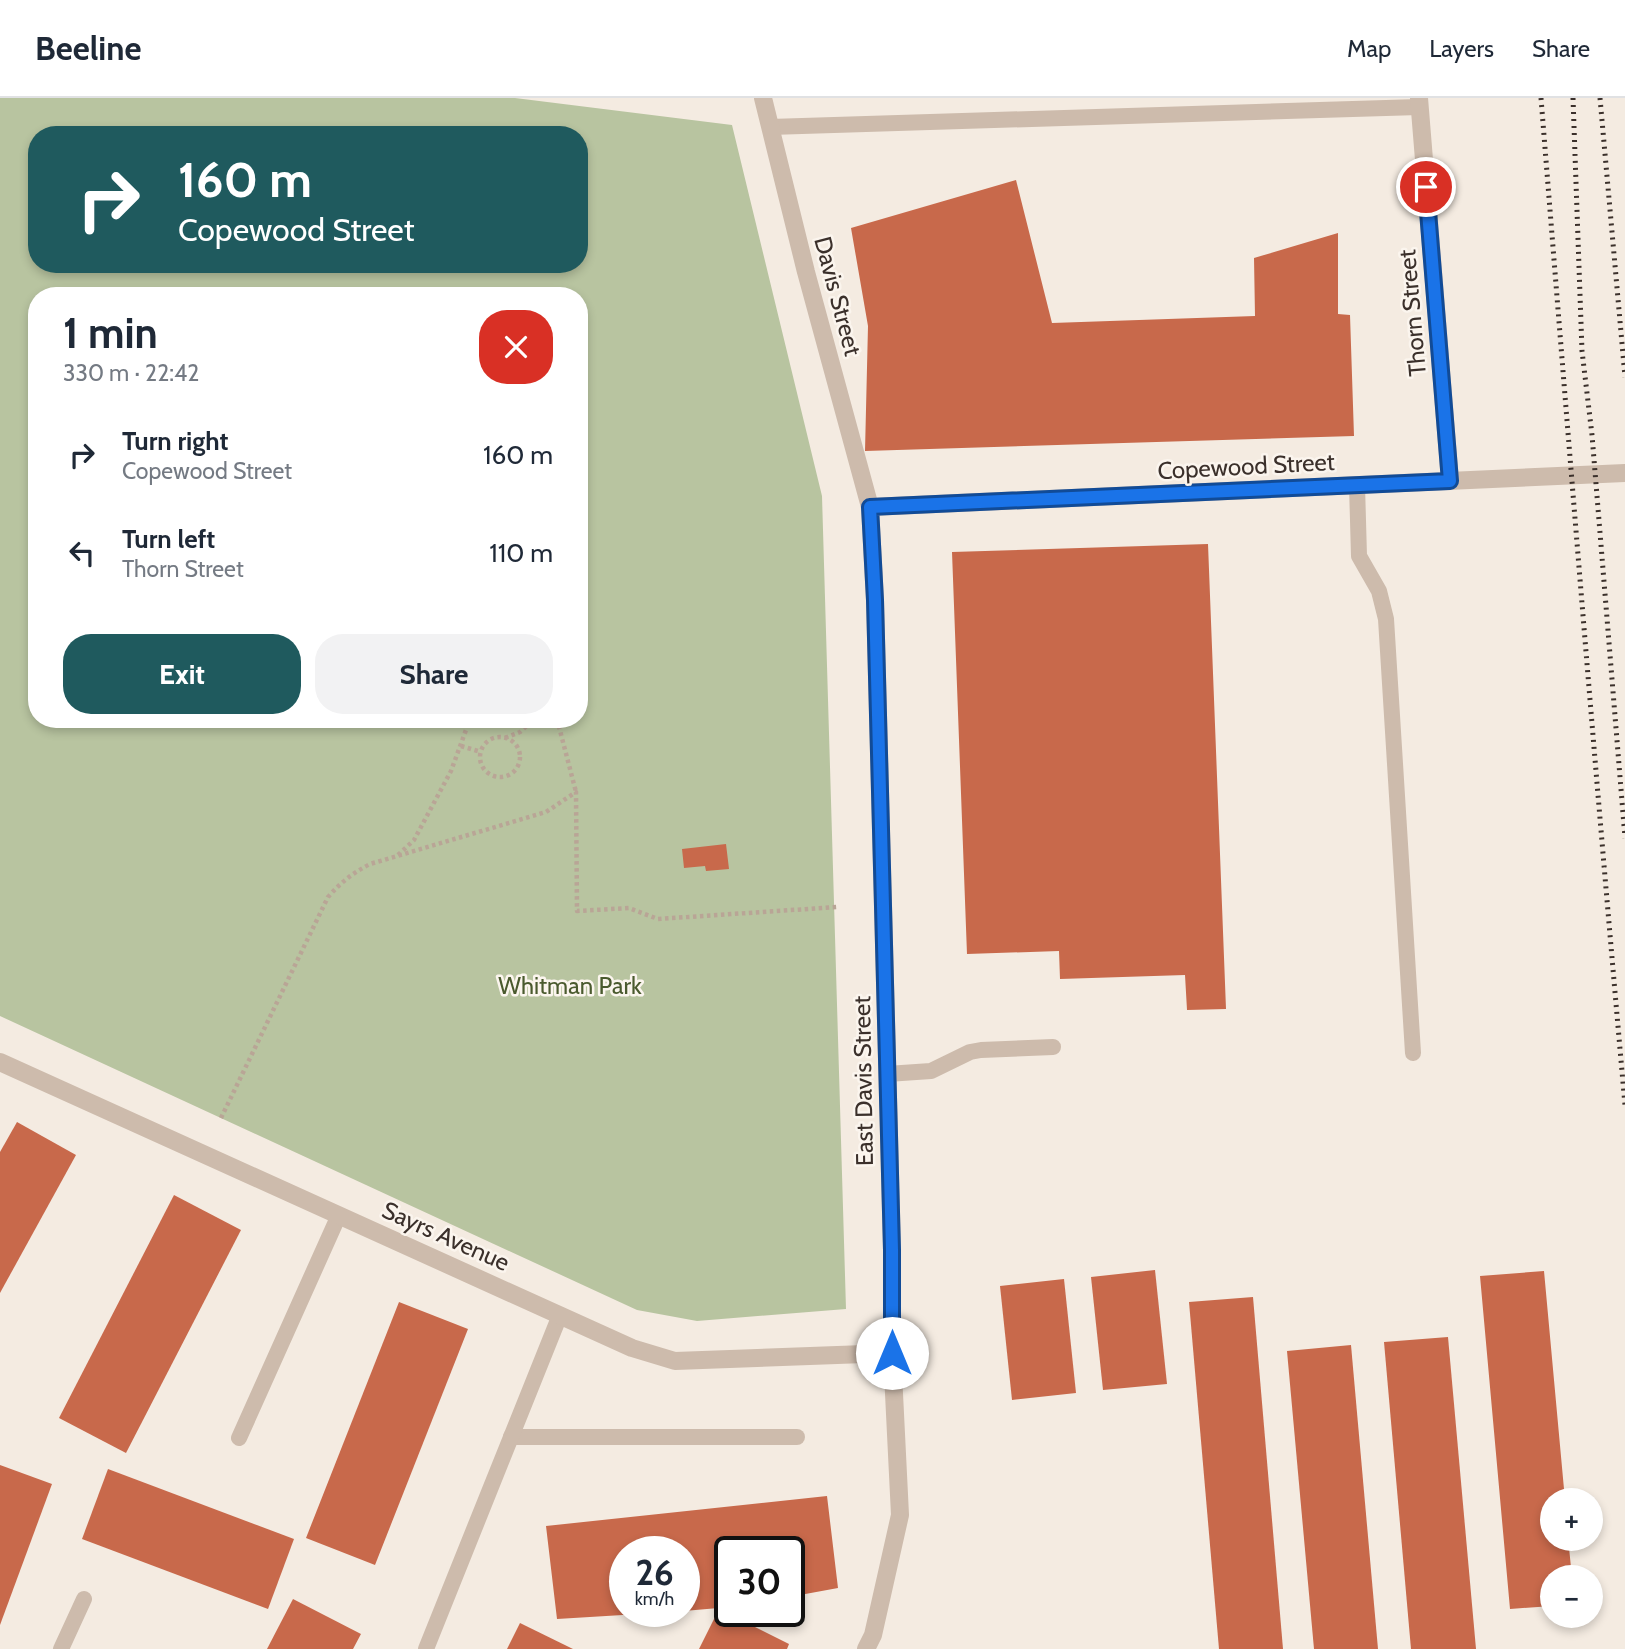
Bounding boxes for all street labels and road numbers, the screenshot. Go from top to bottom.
street label: Davis Street [808,233,868,359]
street label: Thorn Street [1392,249,1432,377]
street label: Copewood Street [1157,447,1335,485]
street label: East Davis Street [847,996,879,1166]
street label: Sayrs Avenue [378,1195,514,1277]

